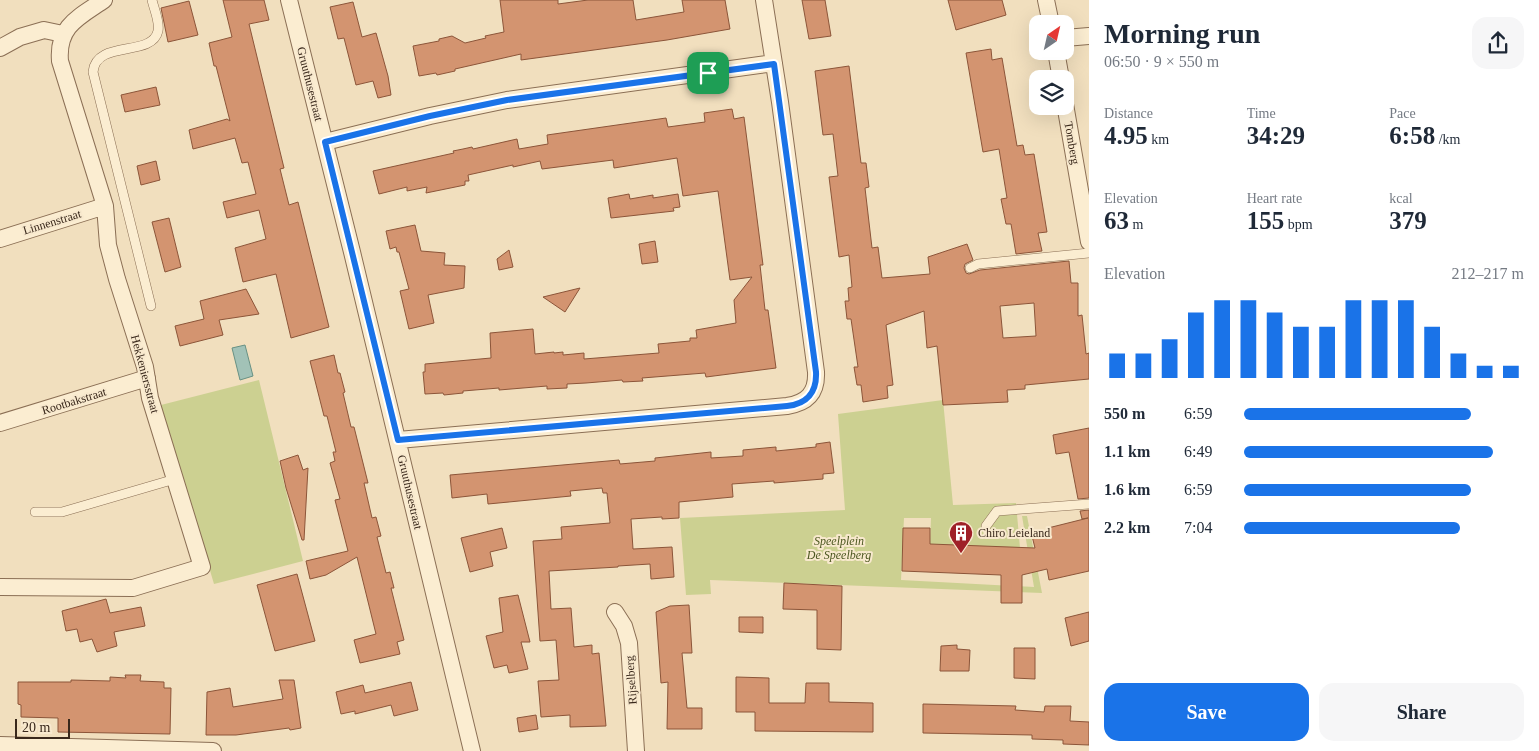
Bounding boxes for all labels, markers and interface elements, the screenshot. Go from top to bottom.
north arrow [1029,15,1074,60]
map controls [1029,15,1074,115]
button: share [1472,17,1524,69]
text: Morning run [1104,18,1260,49]
street label: Gruuthusestraat [294,45,326,123]
pin [687,52,729,94]
text: 06:50 · 9 × 550 m [1104,53,1219,70]
icon: arrive [694,59,722,87]
button: layers [1029,70,1074,115]
text: Distance [1104,106,1153,121]
text: Time [1247,106,1276,121]
text: Pace [1389,106,1416,121]
street label: Tomberg [1061,121,1083,165]
text: 4.95 [1104,122,1148,149]
text: 34:29 [1247,122,1305,149]
text: 6:58 [1389,122,1435,149]
text: km [1148,132,1169,147]
text: /km [1435,132,1460,147]
text: Elevation [1104,191,1158,206]
text: Heart rate [1247,191,1302,206]
text: kcal [1389,191,1413,206]
street label: Linnenstraat [21,206,83,237]
text: 63 [1104,207,1129,234]
text: 155 [1247,207,1284,234]
text: 379 [1389,207,1427,234]
text: m [1129,217,1143,232]
text: bpm [1284,217,1313,232]
text: Elevation [1104,265,1165,282]
text: 212–217 m [1452,265,1524,282]
street label: Hekkeniersstraat [128,333,162,415]
street label: Rootbakstraat [40,384,109,417]
text: 550 m [1104,405,1145,422]
text: 6:59 [1184,405,1212,422]
text: 1.1 km [1104,443,1150,460]
text: 6:49 [1184,443,1212,460]
street label: Gruuthusestraat [395,453,426,531]
text: 1.6 km [1104,481,1150,498]
text: 6:59 [1184,481,1212,498]
text: 2.2 km [1104,519,1150,536]
text: 7:04 [1184,519,1212,536]
building icon: Chiro Leieland [948,520,974,554]
place label: Chiro Leieland [978,526,1050,540]
park label: Speelplein De Speelberg [806,534,871,562]
street label: Rijselberg [622,655,640,705]
button: Save [1104,683,1309,741]
button: Share [1319,683,1524,741]
scale bar [15,716,70,739]
text: 20 m [22,720,50,735]

